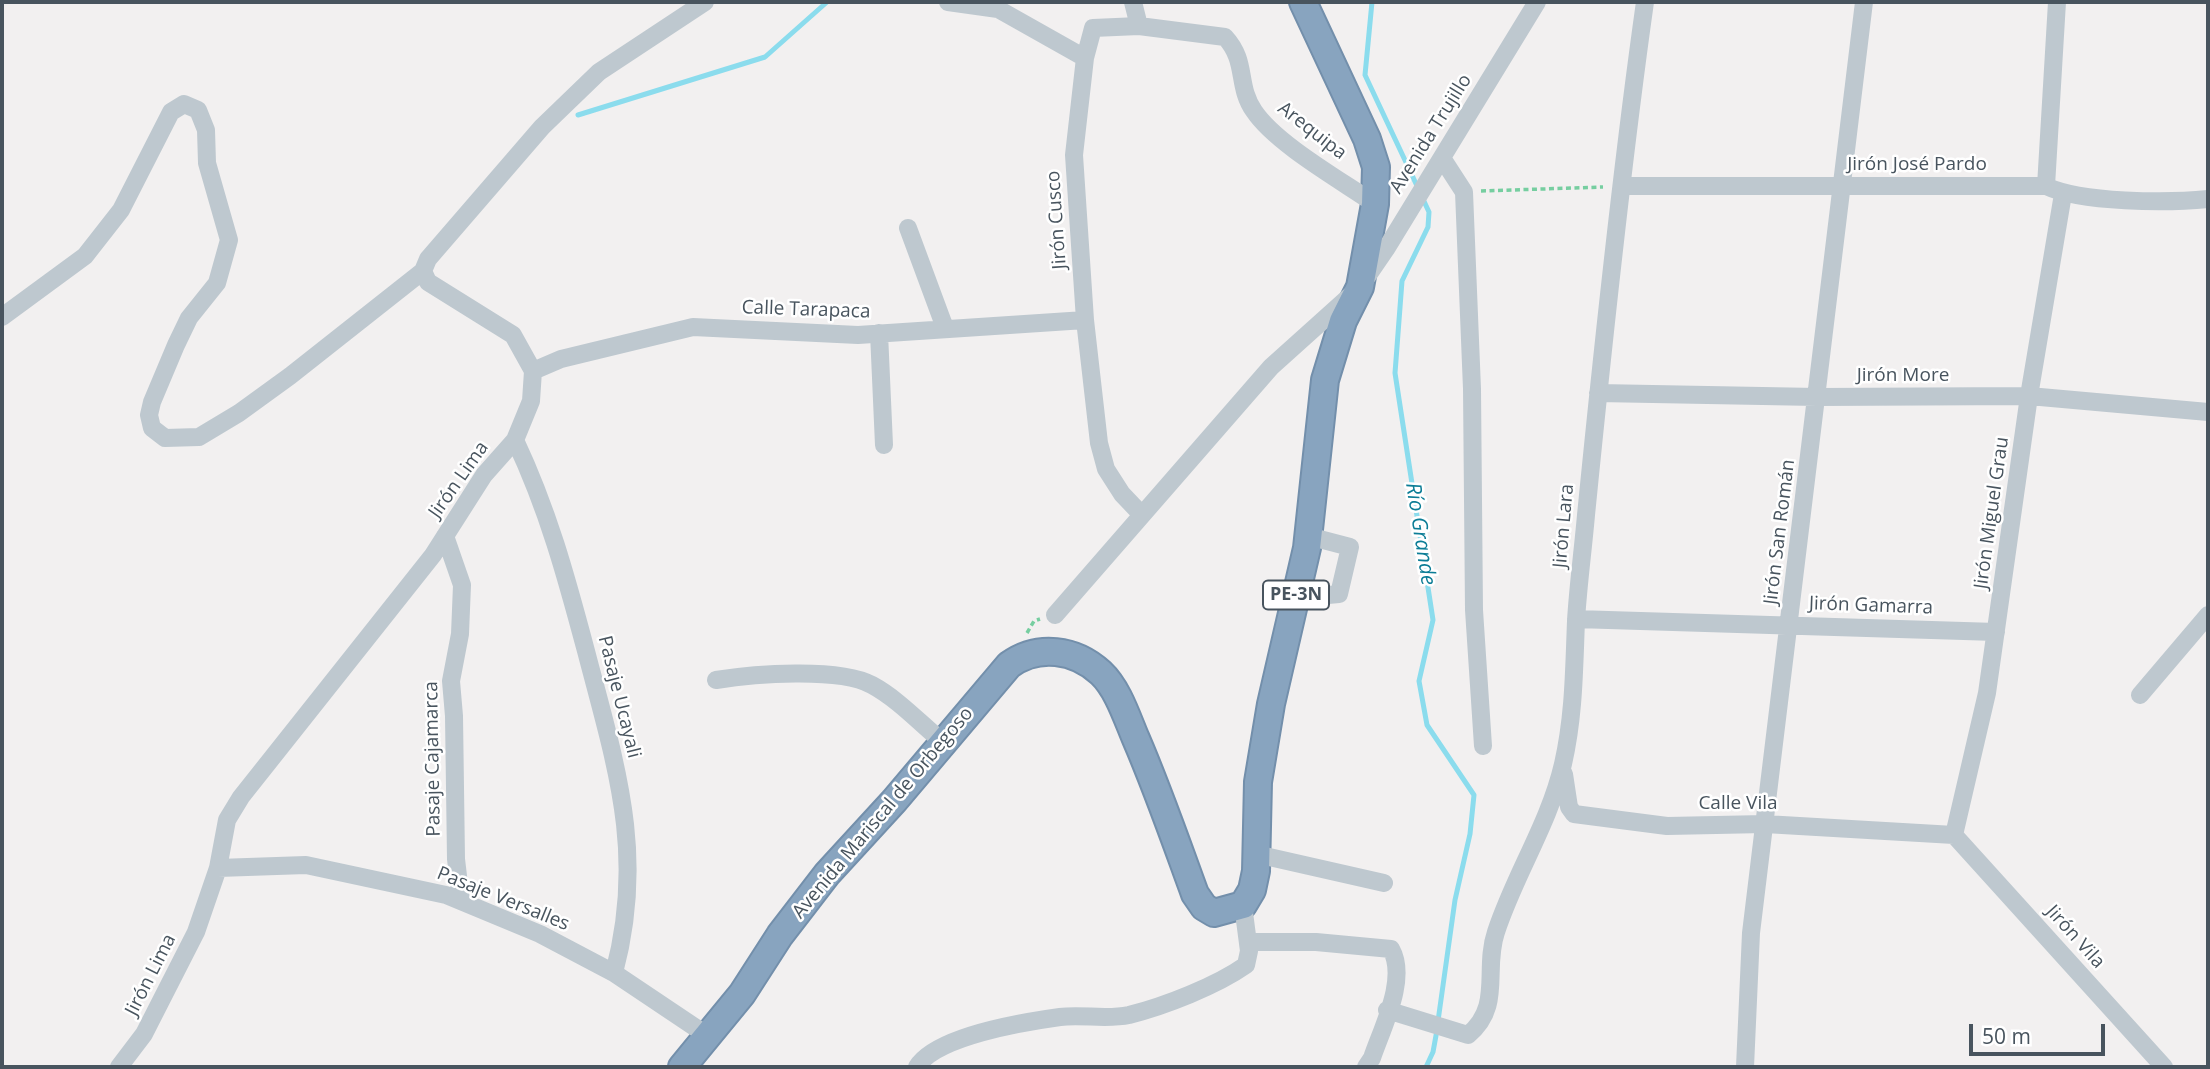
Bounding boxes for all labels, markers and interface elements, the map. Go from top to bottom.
street label: Avenida Trujillo [1385,70,1477,198]
street label: Arequipa [1273,97,1351,165]
street label: Jirón José Pardo [1847,154,1987,176]
street label: Jirón Cusco [1042,170,1072,270]
street label: Calle Tarapaca [741,296,871,324]
street label: Jirón More [1857,365,1949,387]
street label: Jirón Miguel Grau [1970,435,2014,591]
street label: Jirón Lima [424,437,494,523]
street label: Jirón San Román [1760,458,1800,606]
water label: Río Grande [1399,481,1441,587]
street label: Jirón Lara [1549,483,1579,569]
road number: PE-3N [1263,580,1329,610]
street label: Jirón Gamarra [1808,592,1934,620]
street label: Pasaje Ucayali [593,634,645,760]
street label: Pasaje Cajamarca [420,681,446,837]
street label: Avenida Mariscal de Orbegoso [788,703,978,923]
street label: Calle Vila [1698,793,1778,815]
street label: Pasaje Versalles [434,862,572,936]
street label: Jirón Vila [2041,901,2109,973]
street label: Jirón Lima [121,930,181,1020]
scale bar [1972,1010,2108,1054]
text: 50 m [1982,1022,2031,1050]

